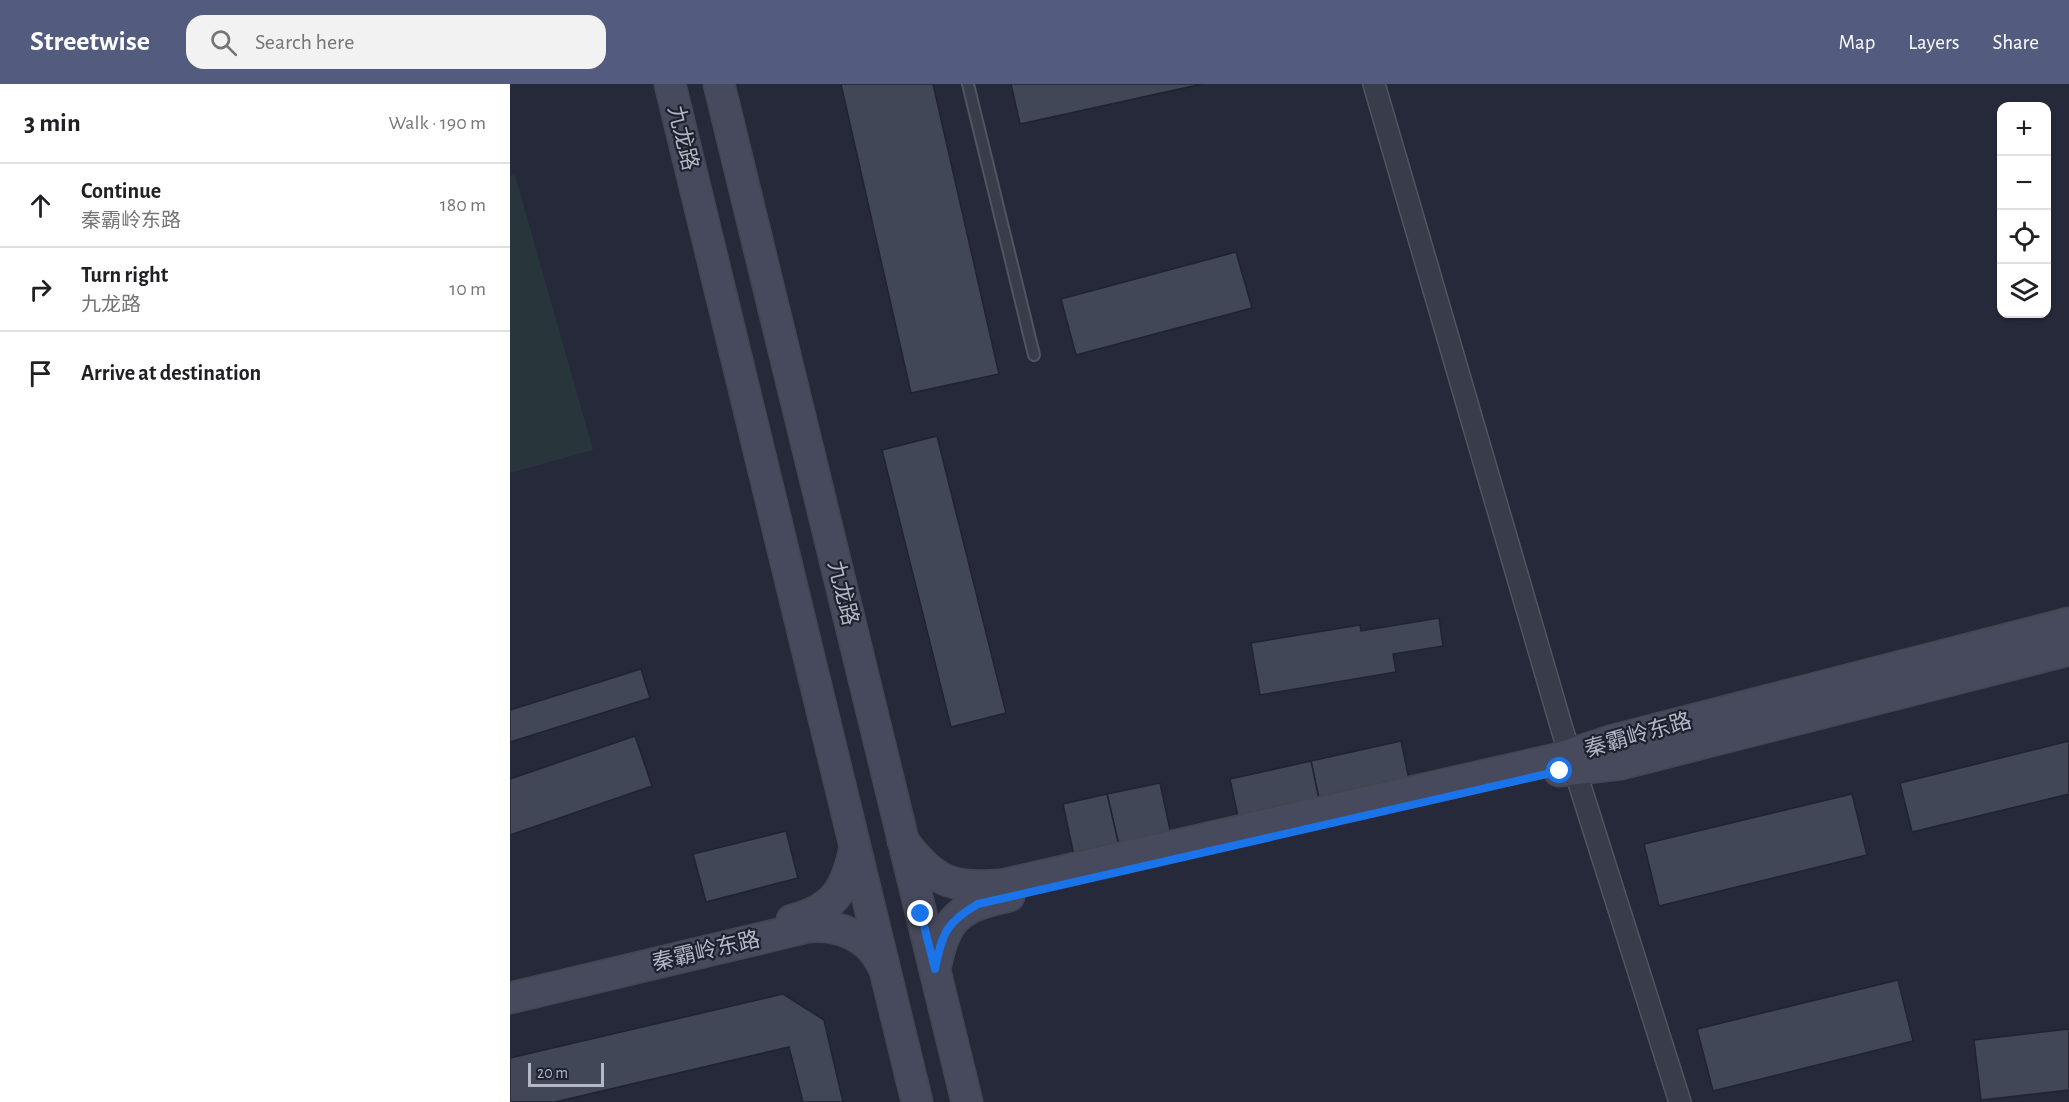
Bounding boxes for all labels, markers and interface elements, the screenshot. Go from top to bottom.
search box [186,15,606,69]
icon: search [207,26,240,59]
text: Streetwise [30,28,150,56]
text: Search here [255,31,354,53]
text: Map [1839,32,1875,53]
text: Layers [1908,32,1959,53]
text: Share [1992,32,2039,53]
map controls [1997,102,2051,318]
button: + [1997,102,2051,156]
street label: 九龙路 [664,103,703,173]
text: 3 min [24,110,81,136]
text: Walk · 190 m [389,113,486,133]
button: − [1997,156,2051,210]
text: Continue [81,180,161,202]
icon: ahead [24,189,57,222]
text: 180 m [440,195,486,215]
button: locate [1997,210,2051,264]
text: 秦霸岭东路 [81,211,181,231]
text: Turn right [81,264,168,286]
button: layers [1997,264,2051,318]
icon: right [24,273,57,306]
text: 10 m [449,279,486,299]
text: 九龙路 [81,295,141,315]
icon: arrive [24,357,57,390]
text: Arrive at destination [81,362,261,384]
street label: 九龙路 [824,558,863,628]
street label: 秦霸岭东路 [1582,708,1694,761]
route start [1546,757,1572,783]
route end [907,900,933,926]
street label: 秦霸岭东路 [650,927,762,974]
scale bar [528,1060,604,1088]
text: 20 m [537,1065,568,1081]

